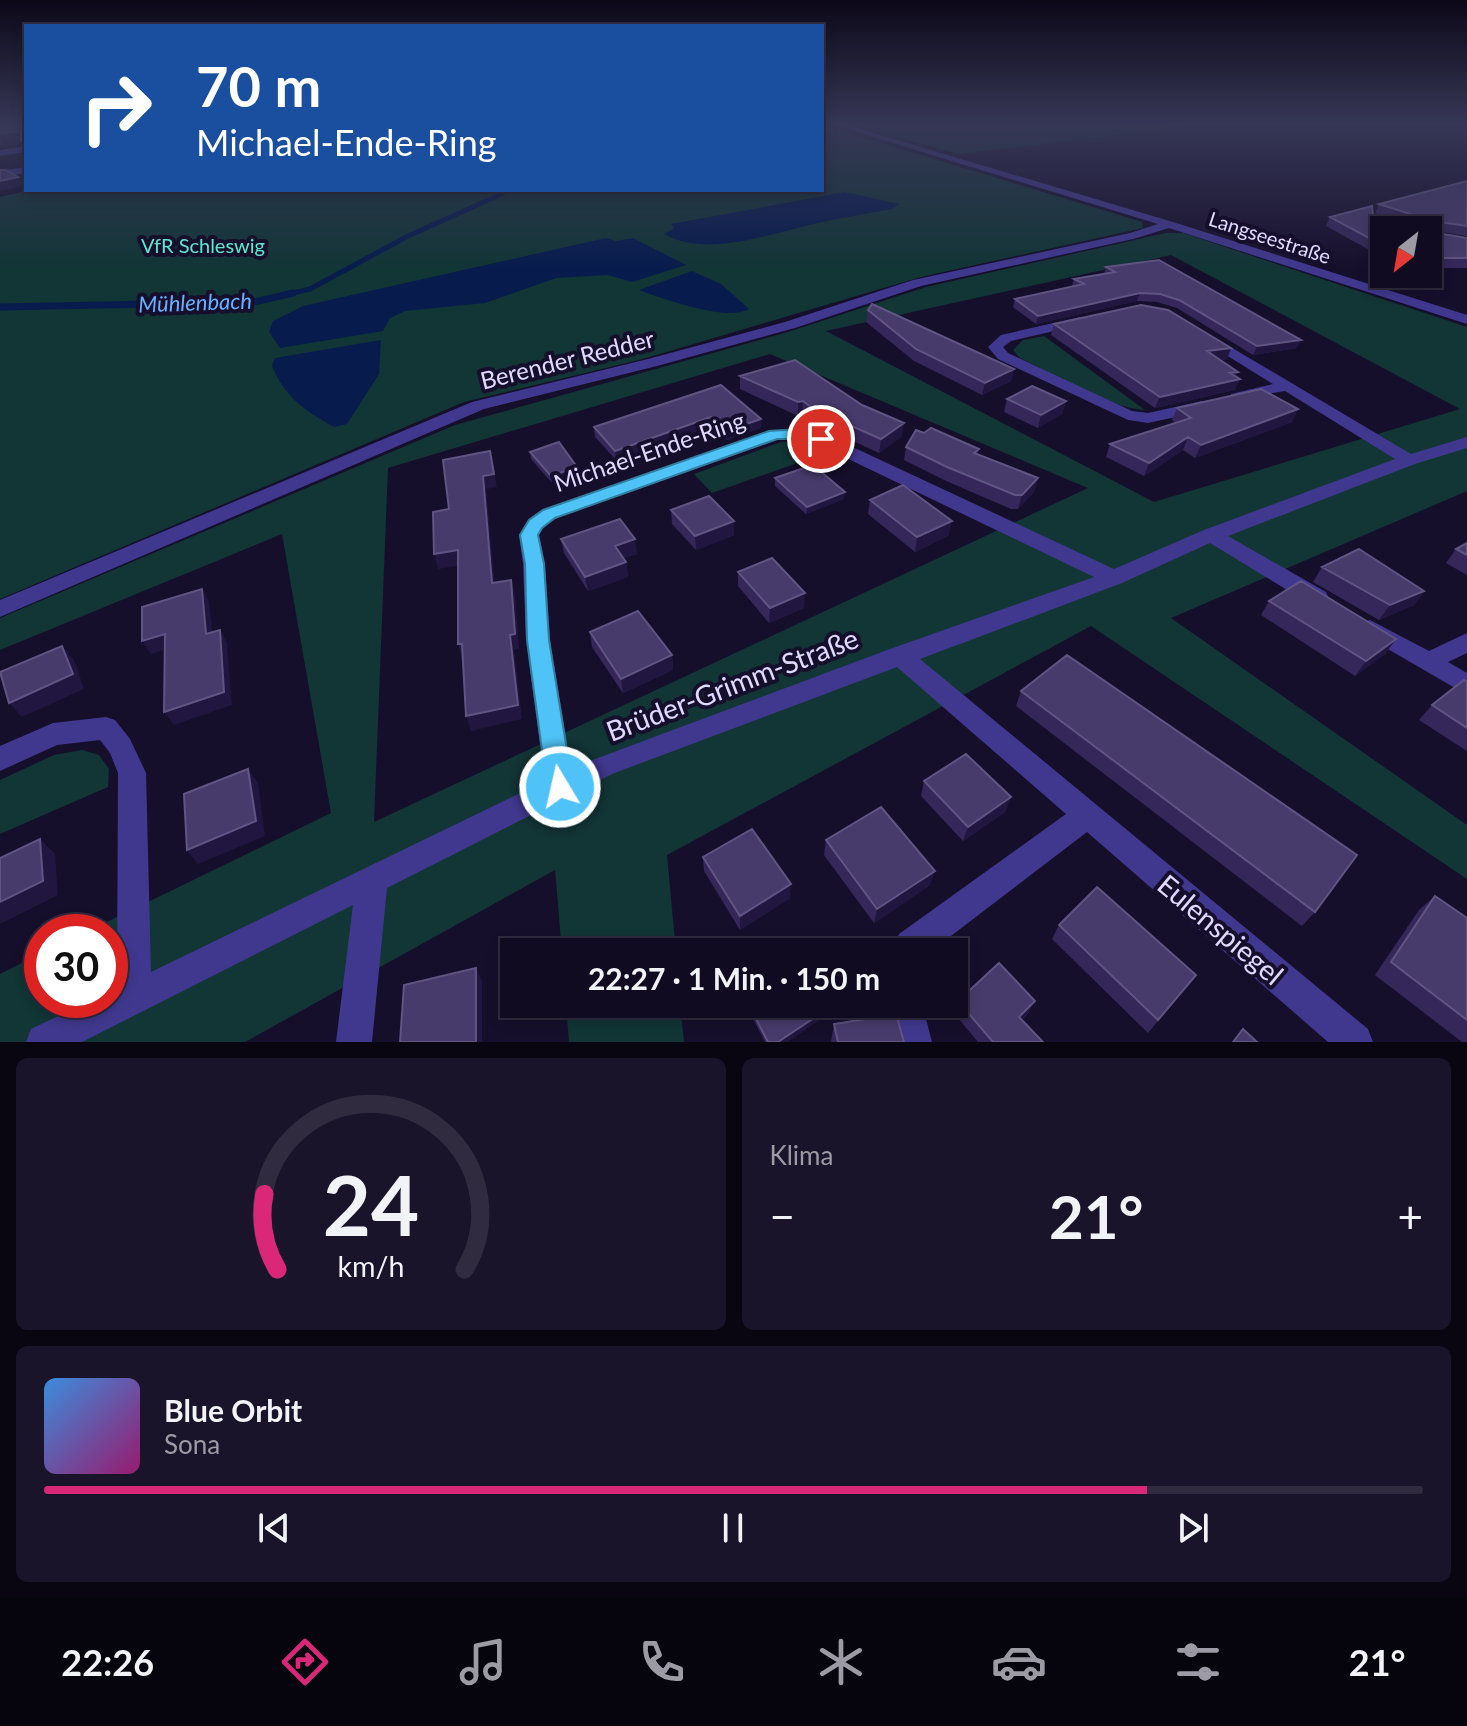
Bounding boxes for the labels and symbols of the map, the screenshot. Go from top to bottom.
street label: Langseestraße [1206,206,1334,268]
north arrow [1370,216,1442,288]
park label: VfR Schleswig [141,233,265,257]
water label: Mühlenbach [138,287,252,317]
street label: Berender Redder [477,323,657,395]
street label: Michael-Ende-Ring [550,405,748,497]
pin [787,405,855,473]
street label: Brüder-Grimm-Straße [601,620,863,748]
position arrow [518,745,602,829]
street label: Eulenspiegel [1151,867,1291,991]
speed limit sign: 30 [24,914,128,1018]

